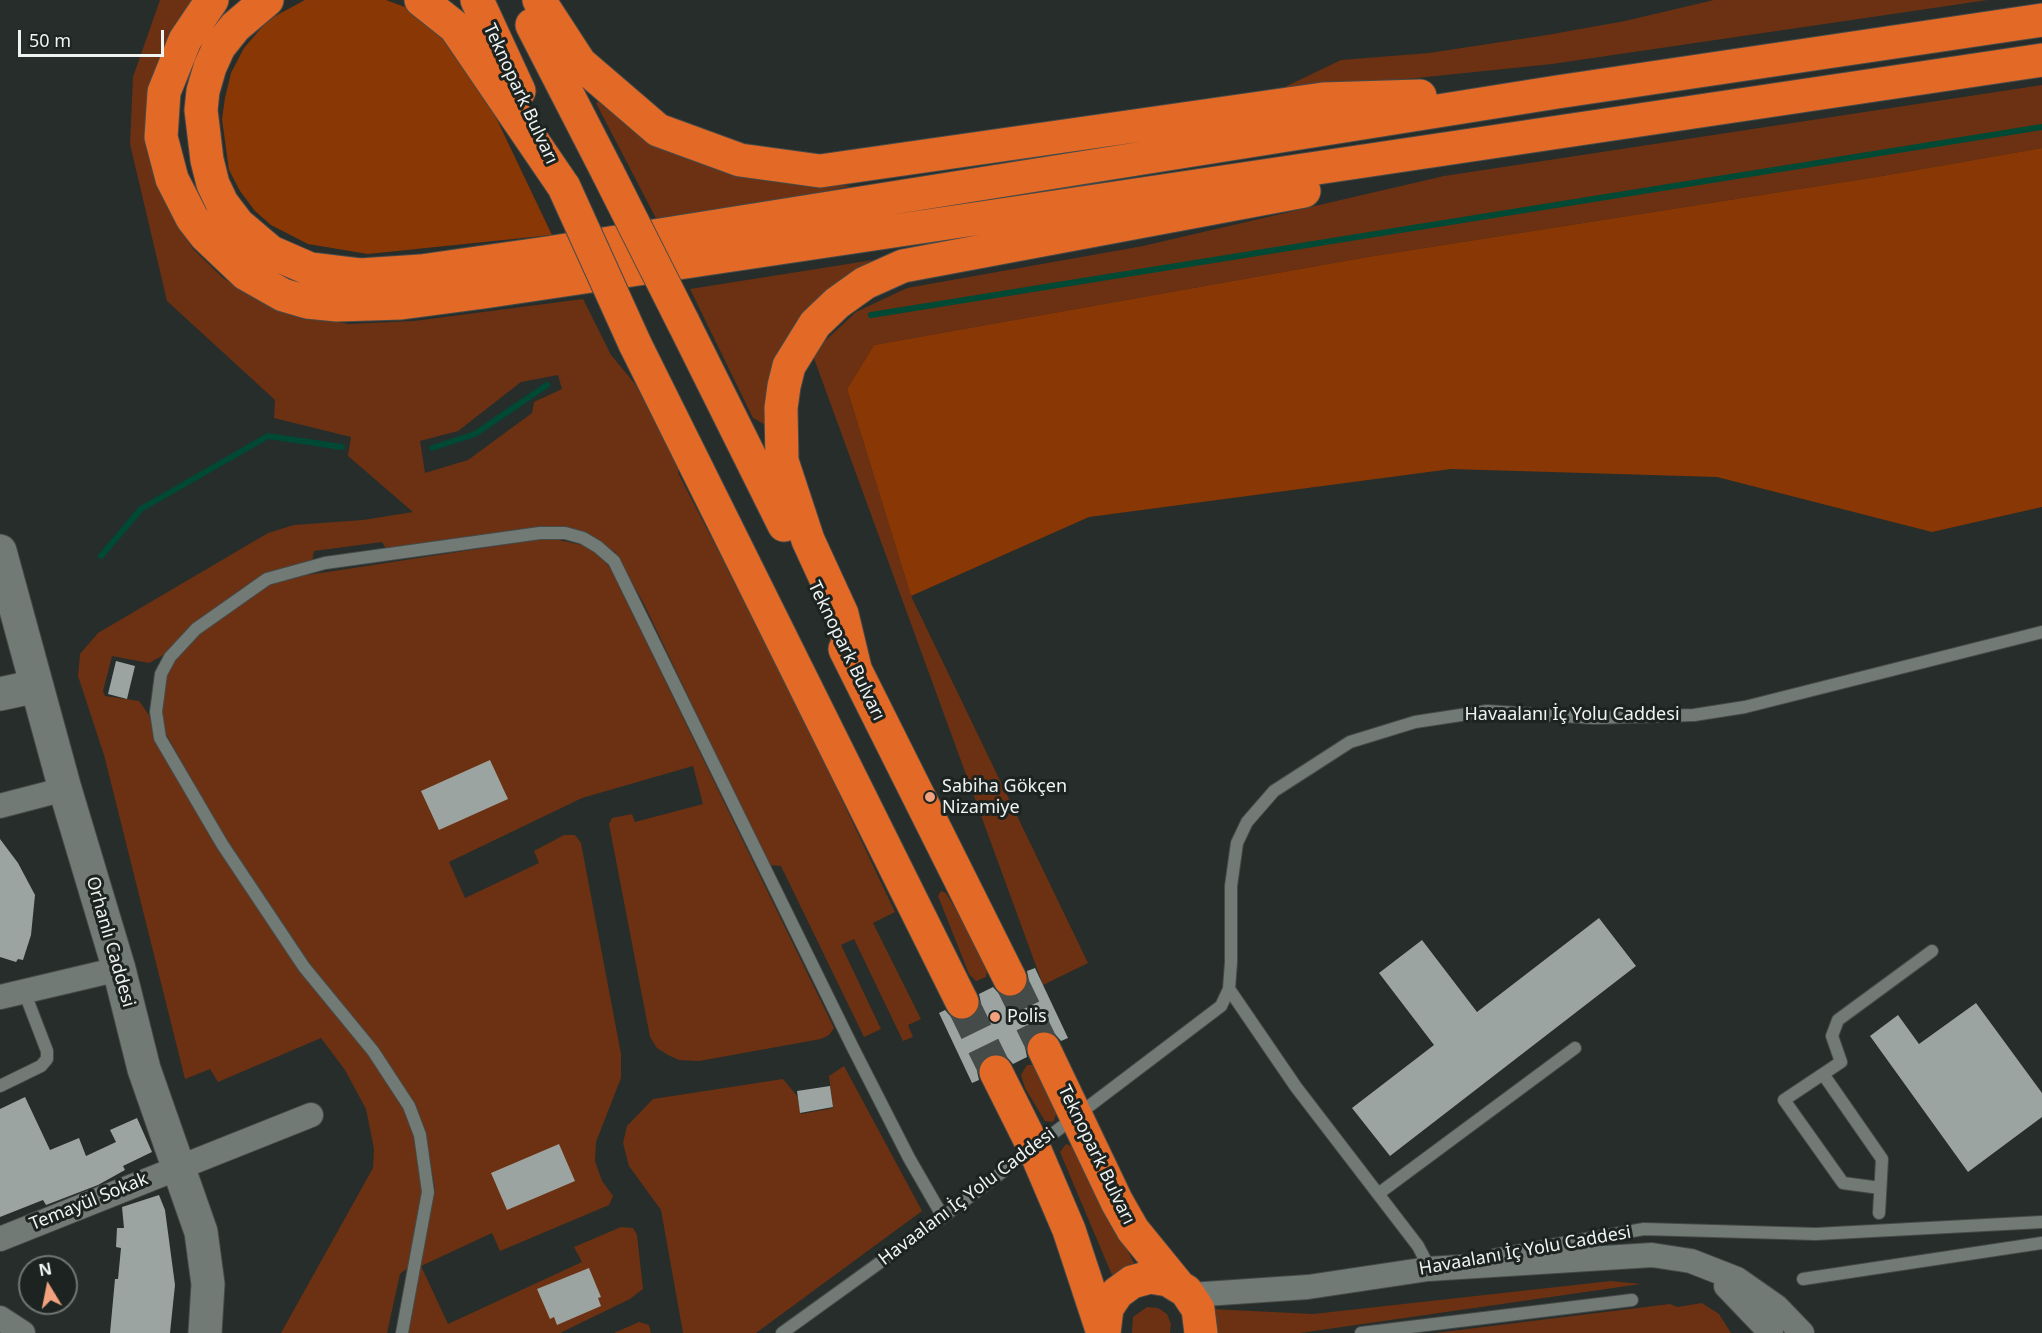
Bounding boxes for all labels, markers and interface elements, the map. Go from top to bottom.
scale bar [21,18,166,56]
street label: Teknopark Bulvarı [478,20,562,168]
text: 50 m [29,28,71,52]
street label: Teknopark Bulvarı [803,578,889,724]
street label: Havaalanı İç Yolu Caddesi [1464,704,1680,726]
place label: Sabiha Gökçen Nizamiye [942,776,1067,818]
marker: Sabiha Gökçen Nizamiye [923,790,937,804]
street label: Orhanlı Caddesi [81,874,139,1010]
place label: Polis [1007,1006,1047,1028]
marker: Polis [988,1010,1002,1024]
street label: Teknopark Bulvarı [1053,1082,1139,1228]
street label: Havaalanı İç Yolu Caddesi [875,1124,1059,1270]
street label: Temayül Sokak [27,1168,151,1236]
street label: Havaalanı İç Yolu Caddesi [1417,1222,1633,1280]
north arrow [18,1255,78,1315]
text: N [37,1257,54,1281]

